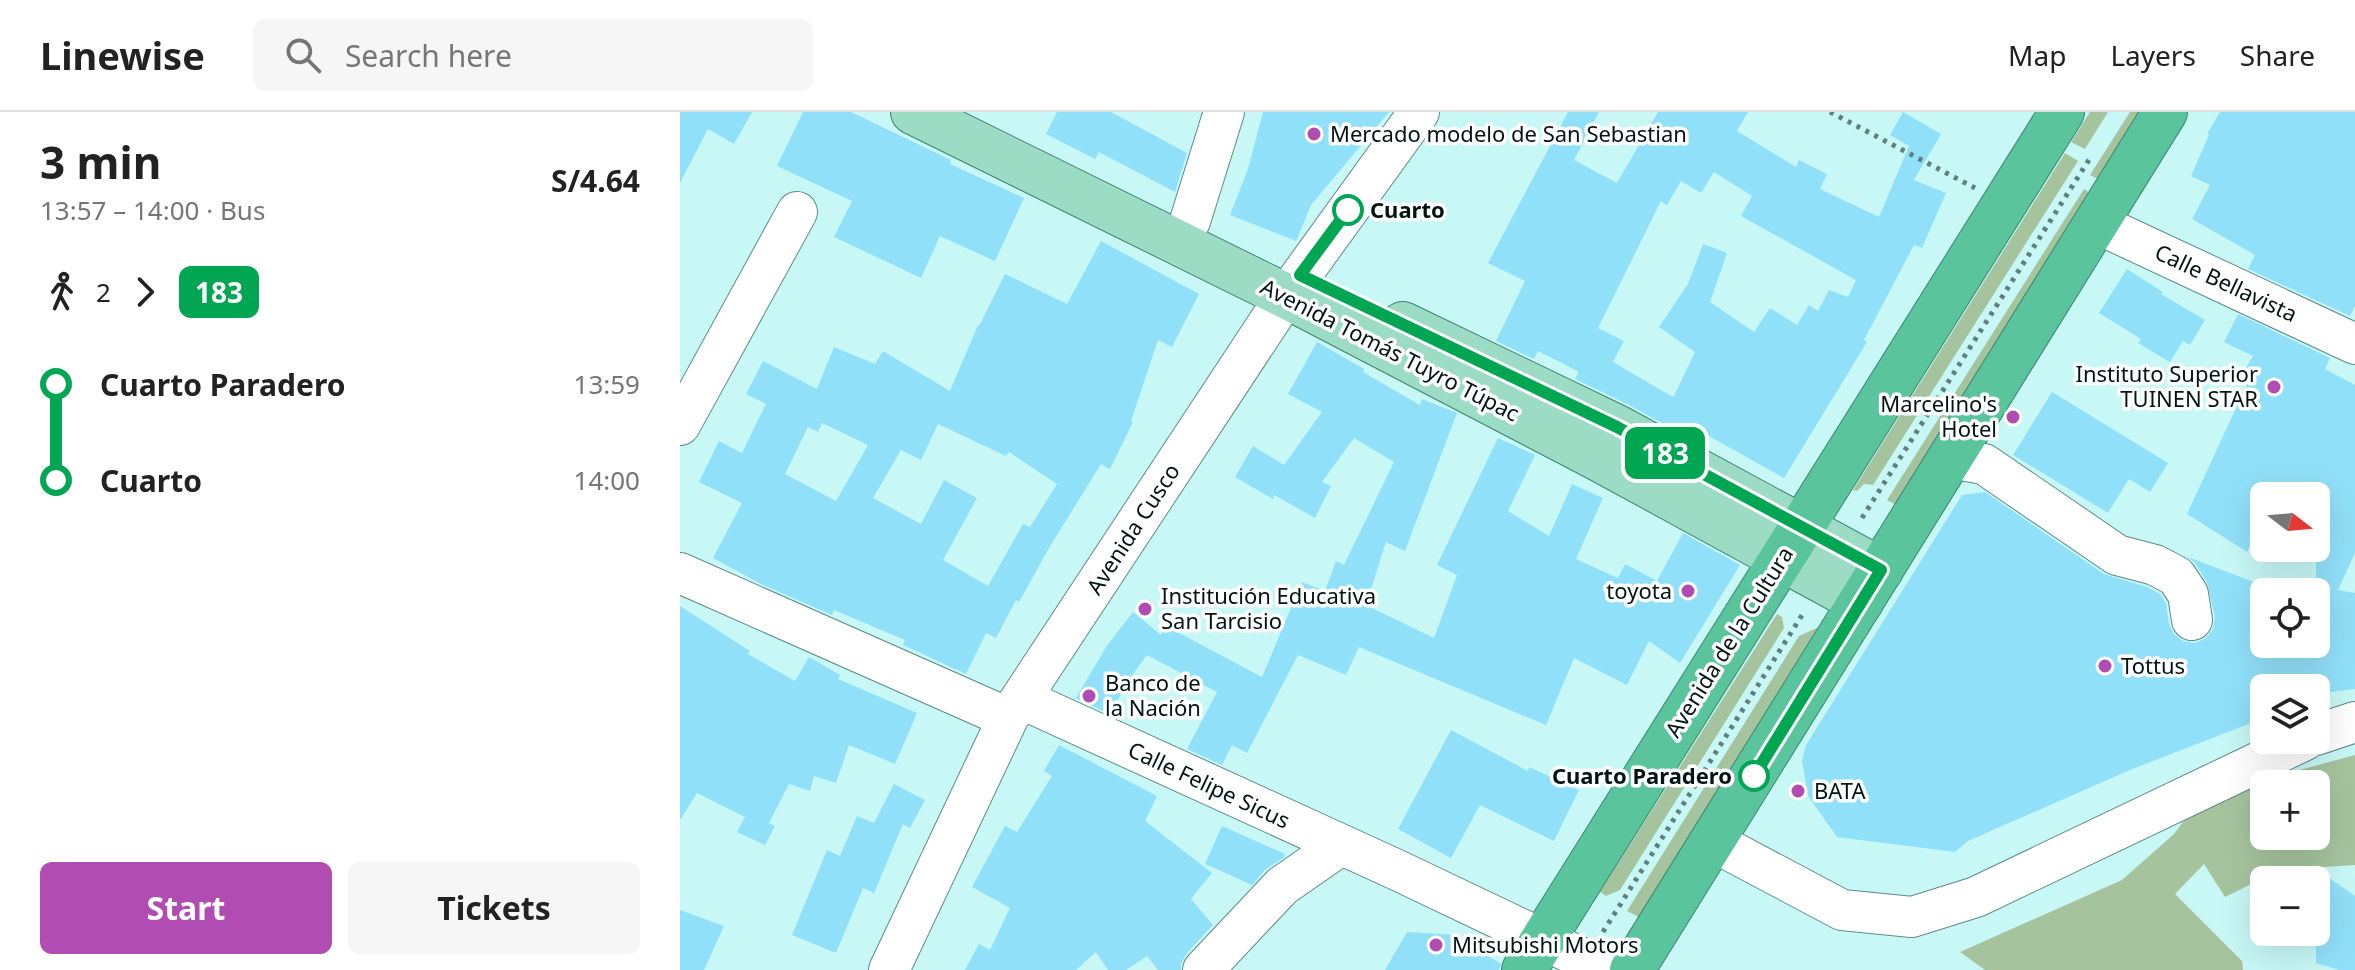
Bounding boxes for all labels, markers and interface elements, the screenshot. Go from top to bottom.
search box [253,19,813,91]
text: Linewise [40,29,205,81]
icon: search [281,33,325,77]
text: Search here [345,35,512,76]
text: Map [2008,36,2066,74]
text: Layers [2110,36,2196,74]
text: Share [2240,36,2315,74]
place label: Mercado modelo de San Sebastian [1330,118,1687,148]
marker: Mercado modelo de San Sebastian [1305,125,1323,143]
text: 3 min [40,132,161,192]
text: S/4.64 [551,160,640,201]
text: 13:57 – 14:00 · Bus [40,192,265,228]
place label: Cuarto [1370,194,1445,224]
marker: Cuarto [1333,195,1363,225]
street label: Calle Bellavista [2150,236,2302,328]
icon: walk [40,270,84,314]
icon: forward [123,270,167,314]
street label: Avenida Tomás Tuyro Túpac [1256,271,1525,428]
text: 183 [195,273,243,311]
text: 2 [96,274,111,310]
place label: Instituto Superior TUINEN STAR [2076,358,2258,413]
text: Cuarto Paradero [100,364,346,405]
text: 13:59 [574,366,640,402]
marker: Instituto Superior TUINEN STAR [2265,378,2283,396]
place label: Marcelino's Hotel [1880,388,1997,443]
marker: Marcelino's Hotel [2004,408,2022,426]
line badge: 183 [1619,427,1711,479]
text: 183 [1641,434,1689,472]
street label: Avenida Cusco [1079,457,1186,600]
text: Cuarto [100,460,202,501]
text: 14:00 [574,462,640,498]
north arrow [2250,482,2330,562]
map controls [2250,482,2330,946]
street label: Avenida de la Cultura [1657,540,1799,743]
place label: toyota [1606,575,1672,605]
button: locate [2250,578,2330,658]
place label: Institución Educativa San Tarcisio [1161,580,1376,635]
marker: toyota [1679,582,1697,600]
marker: Institución Educativa San Tarcisio [1136,600,1154,618]
place label: Tottus [2121,650,2185,680]
marker: Tottus [2096,657,2114,675]
place label: Banco de la Nación [1105,667,1201,722]
button: layers [2250,674,2330,754]
marker: Banco de la Nación [1080,687,1098,705]
street label: Calle Felipe Sicus [1124,734,1295,835]
place label: Cuarto Paradero [1552,760,1732,790]
marker: Cuarto Paradero [1739,761,1769,791]
button: + [2250,770,2330,850]
place label: BATA [1814,775,1867,805]
marker: BATA [1789,782,1807,800]
button: Start [40,862,332,954]
button: Tickets [348,862,640,954]
button: − [2250,866,2330,946]
place label: Mitsubishi Motors [1452,929,1639,959]
marker: Mitsubishi Motors [1427,936,1445,954]

